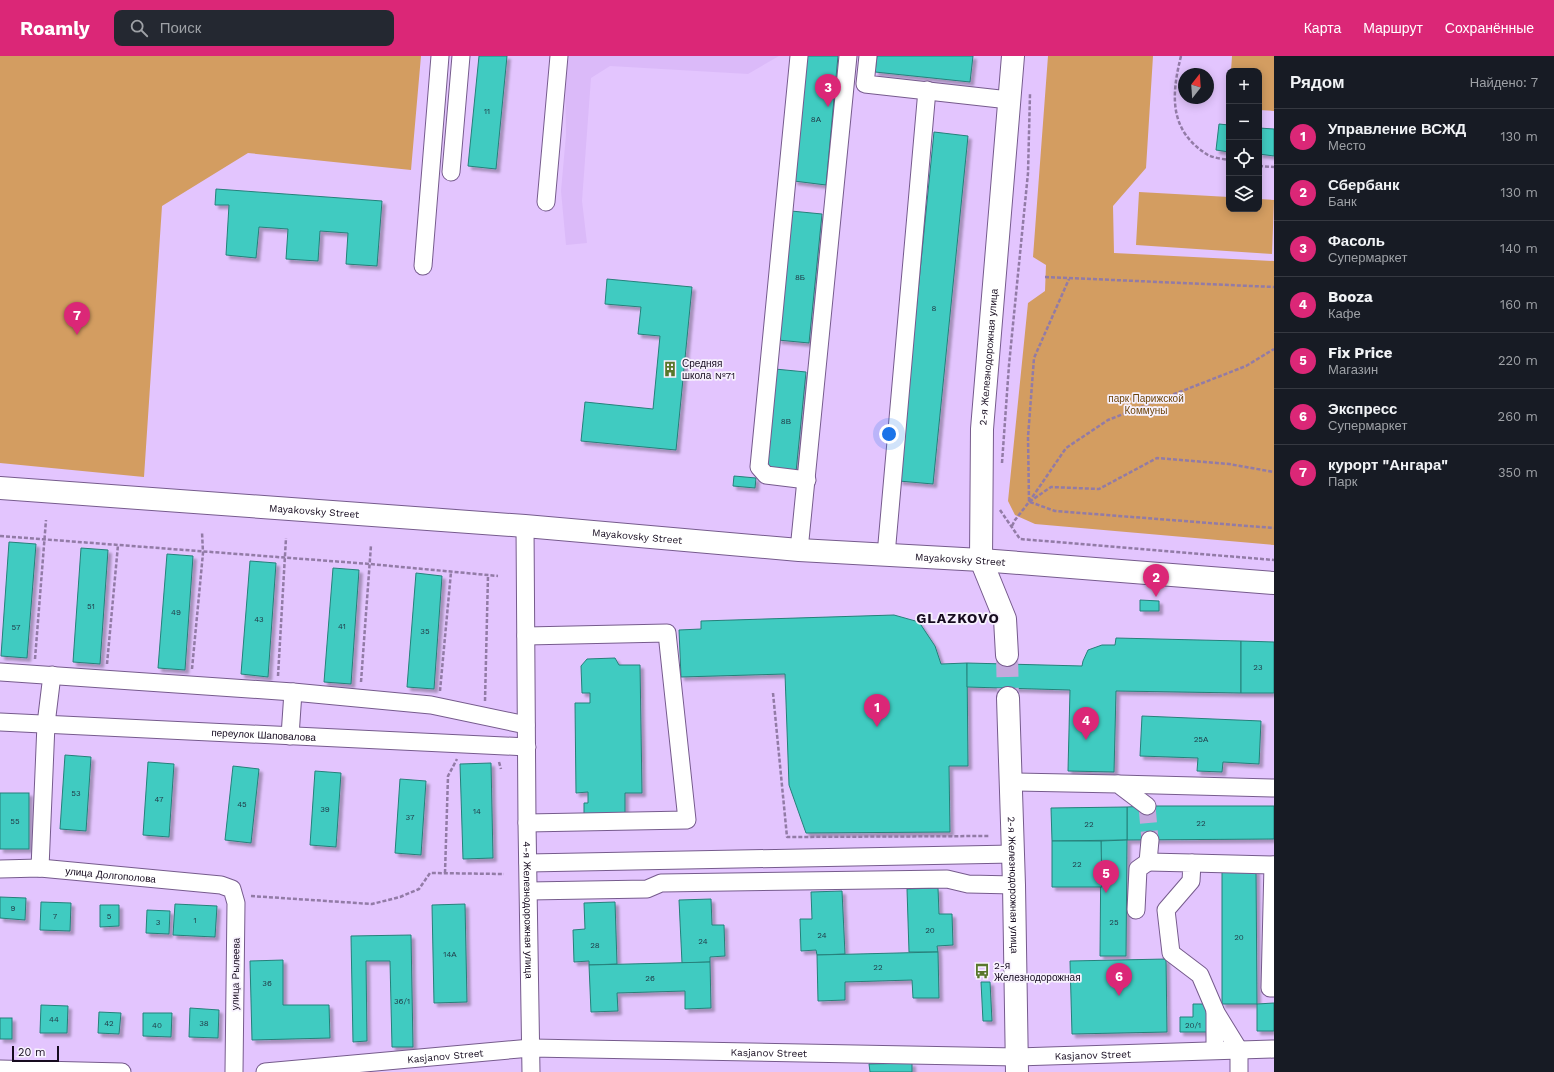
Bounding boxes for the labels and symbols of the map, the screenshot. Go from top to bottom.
north arrow [1178,68,1214,104]
pin: 3 [815,74,841,107]
house number: 11 [484,107,490,116]
house number: 8А [811,115,822,124]
house number: 8Б [795,273,805,282]
street label: 2-я Железнодорожная улица [977,288,1000,426]
pin: 7 [64,302,90,335]
house number: 8 [932,304,937,313]
place label: Средняя школа №71 [682,358,735,381]
building icon: Средняя школа №71 [661,360,679,378]
park label: парк Парижской Коммуны [1108,393,1184,416]
house number: 8В [781,417,791,426]
your location [879,424,899,444]
street label: Mayakovsky Street [269,502,361,520]
street label: Mayakovsky Street [592,527,684,546]
street label: Mayakovsky Street [915,551,1007,568]
pin: 2 [1143,564,1169,597]
house number: 51 [87,602,95,611]
house number: 49 [171,608,181,617]
district label: GLAZKOVO [916,610,1000,626]
house number: 43 [254,615,264,624]
house number: 41 [338,622,346,631]
house number: 57 [11,623,21,632]
house number: 35 [420,627,430,636]
house number: 23 [1253,663,1263,672]
pin: 1 [864,694,890,727]
pin: 4 [1073,707,1099,740]
street label: переулок Шаповалова [211,727,317,743]
house number: 25А [1194,735,1209,744]
house number: 53 [71,789,81,798]
house number: 47 [155,795,164,804]
house number: 45 [237,800,247,809]
house number: 39 [320,805,330,814]
house number: 14 [473,807,481,816]
house number: 37 [406,813,415,822]
street label: 2-я Железнодорожная улица [1006,816,1020,954]
house number: 55 [10,817,20,826]
house number: 22 [1196,819,1206,828]
house number: 22 [1084,820,1094,829]
street label: 4-я Железнодорожная улица [521,841,535,979]
house number: 22 [1072,860,1082,869]
pin: 5 [1093,860,1119,893]
street label: улица Долгополова [65,865,157,885]
house number: 9 [11,904,16,913]
house number: 7 [53,912,58,921]
house number: 5 [107,912,112,921]
house number: 1 [193,916,197,925]
house number: 3 [156,918,161,927]
house number: 25 [1109,918,1119,927]
house number: 20 [925,926,935,935]
house number: 24 [817,931,827,940]
house number: 20 [1234,933,1244,942]
street label: улица Рылеева [229,937,242,1010]
house number: 24 [698,937,708,946]
house number: 28 [590,941,600,950]
house number: 14А [443,950,457,959]
place label: 2-я Железнодорожная [994,960,1081,983]
bus stop icon: 2-я Железнодорожная [973,962,991,980]
house number: 22 [873,963,883,972]
pin: 6 [1106,963,1132,996]
house number: 26 [645,974,655,983]
house number: 36 [262,979,272,988]
house number: 36/1 [394,997,410,1006]
house number: 44 [49,1015,59,1024]
house number: 42 [104,1019,114,1028]
house number: 38 [199,1019,209,1028]
house number: 40 [152,1021,162,1030]
house number: 20/1 [1185,1021,1201,1030]
scale bar [12,1044,59,1063]
street label: Kasjanov Street [407,1047,485,1065]
street label: Kasjanov Street [731,1047,808,1059]
street label: Kasjanov Street [1054,1048,1132,1062]

